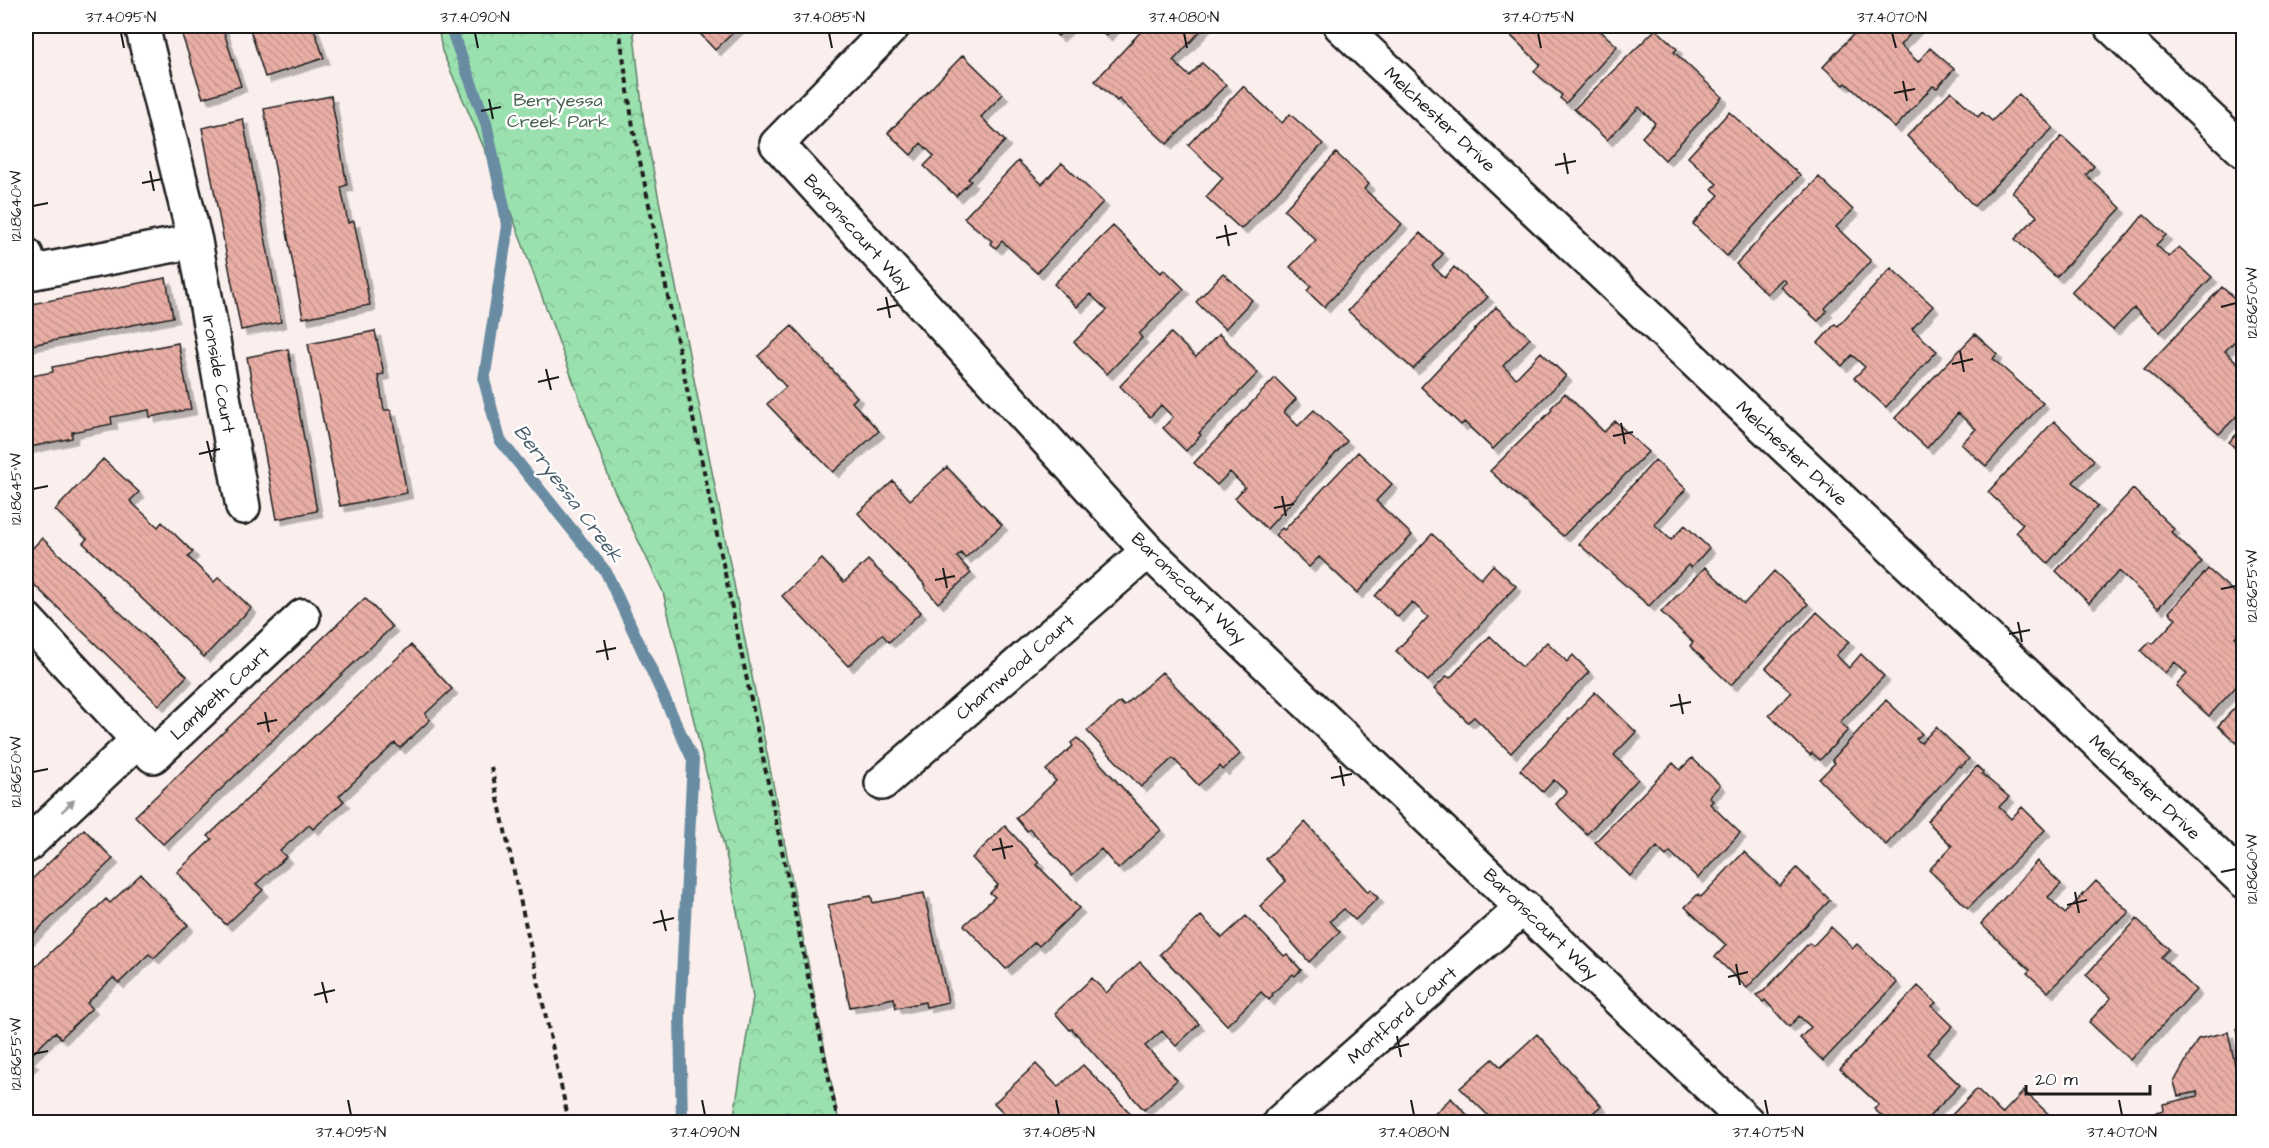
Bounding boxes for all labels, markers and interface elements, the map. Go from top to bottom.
text: 37.4095°N [86,7,156,28]
text: 37.4090°N [440,7,510,28]
text: 37.4085°N [793,7,865,28]
text: 37.4080°N [1149,7,1219,28]
text: 37.4075°N [1502,7,1574,28]
text: 37.4070°N [1857,7,1927,28]
street label: Melchester Drive [1378,61,1501,178]
park label: Berryessa Creek Park [507,88,609,134]
street label: Baronscourt Way [797,169,918,299]
text: 121.8640°W [6,171,27,241]
text: 121.8650°W [2242,267,2263,339]
street label: Ironside Court [196,313,241,436]
street label: Melchester Drive [1730,395,1853,512]
water label: Berryessa Creek [506,419,630,570]
text: 121.8645°W [6,453,27,525]
street label: Baronscourt Way [1125,527,1252,651]
text: 121.8655°W [2242,550,2263,622]
street label: Charnwood Court [950,608,1081,726]
street label: Lambeth Court [165,640,276,746]
street label: Melchester Drive [2083,729,2206,846]
text: 121.8650°W [6,736,27,808]
one-way arrow [61,799,76,813]
text: 121.8660°W [2242,834,2263,904]
street label: Baronscourt Way [1477,863,1604,987]
street label: Montford Court [1342,960,1463,1070]
text: 121.8655°W [6,1018,27,1090]
scale bar [2026,1058,2150,1096]
text: 20 m [2035,1067,2078,1092]
text: 37.4095°N [316,1122,386,1143]
text: 37.4090°N [670,1122,740,1143]
text: 37.4085°N [1023,1122,1095,1143]
text: 37.4080°N [1379,1122,1449,1143]
text: 37.4075°N [1732,1122,1804,1143]
text: 37.4070°N [2087,1122,2157,1143]

